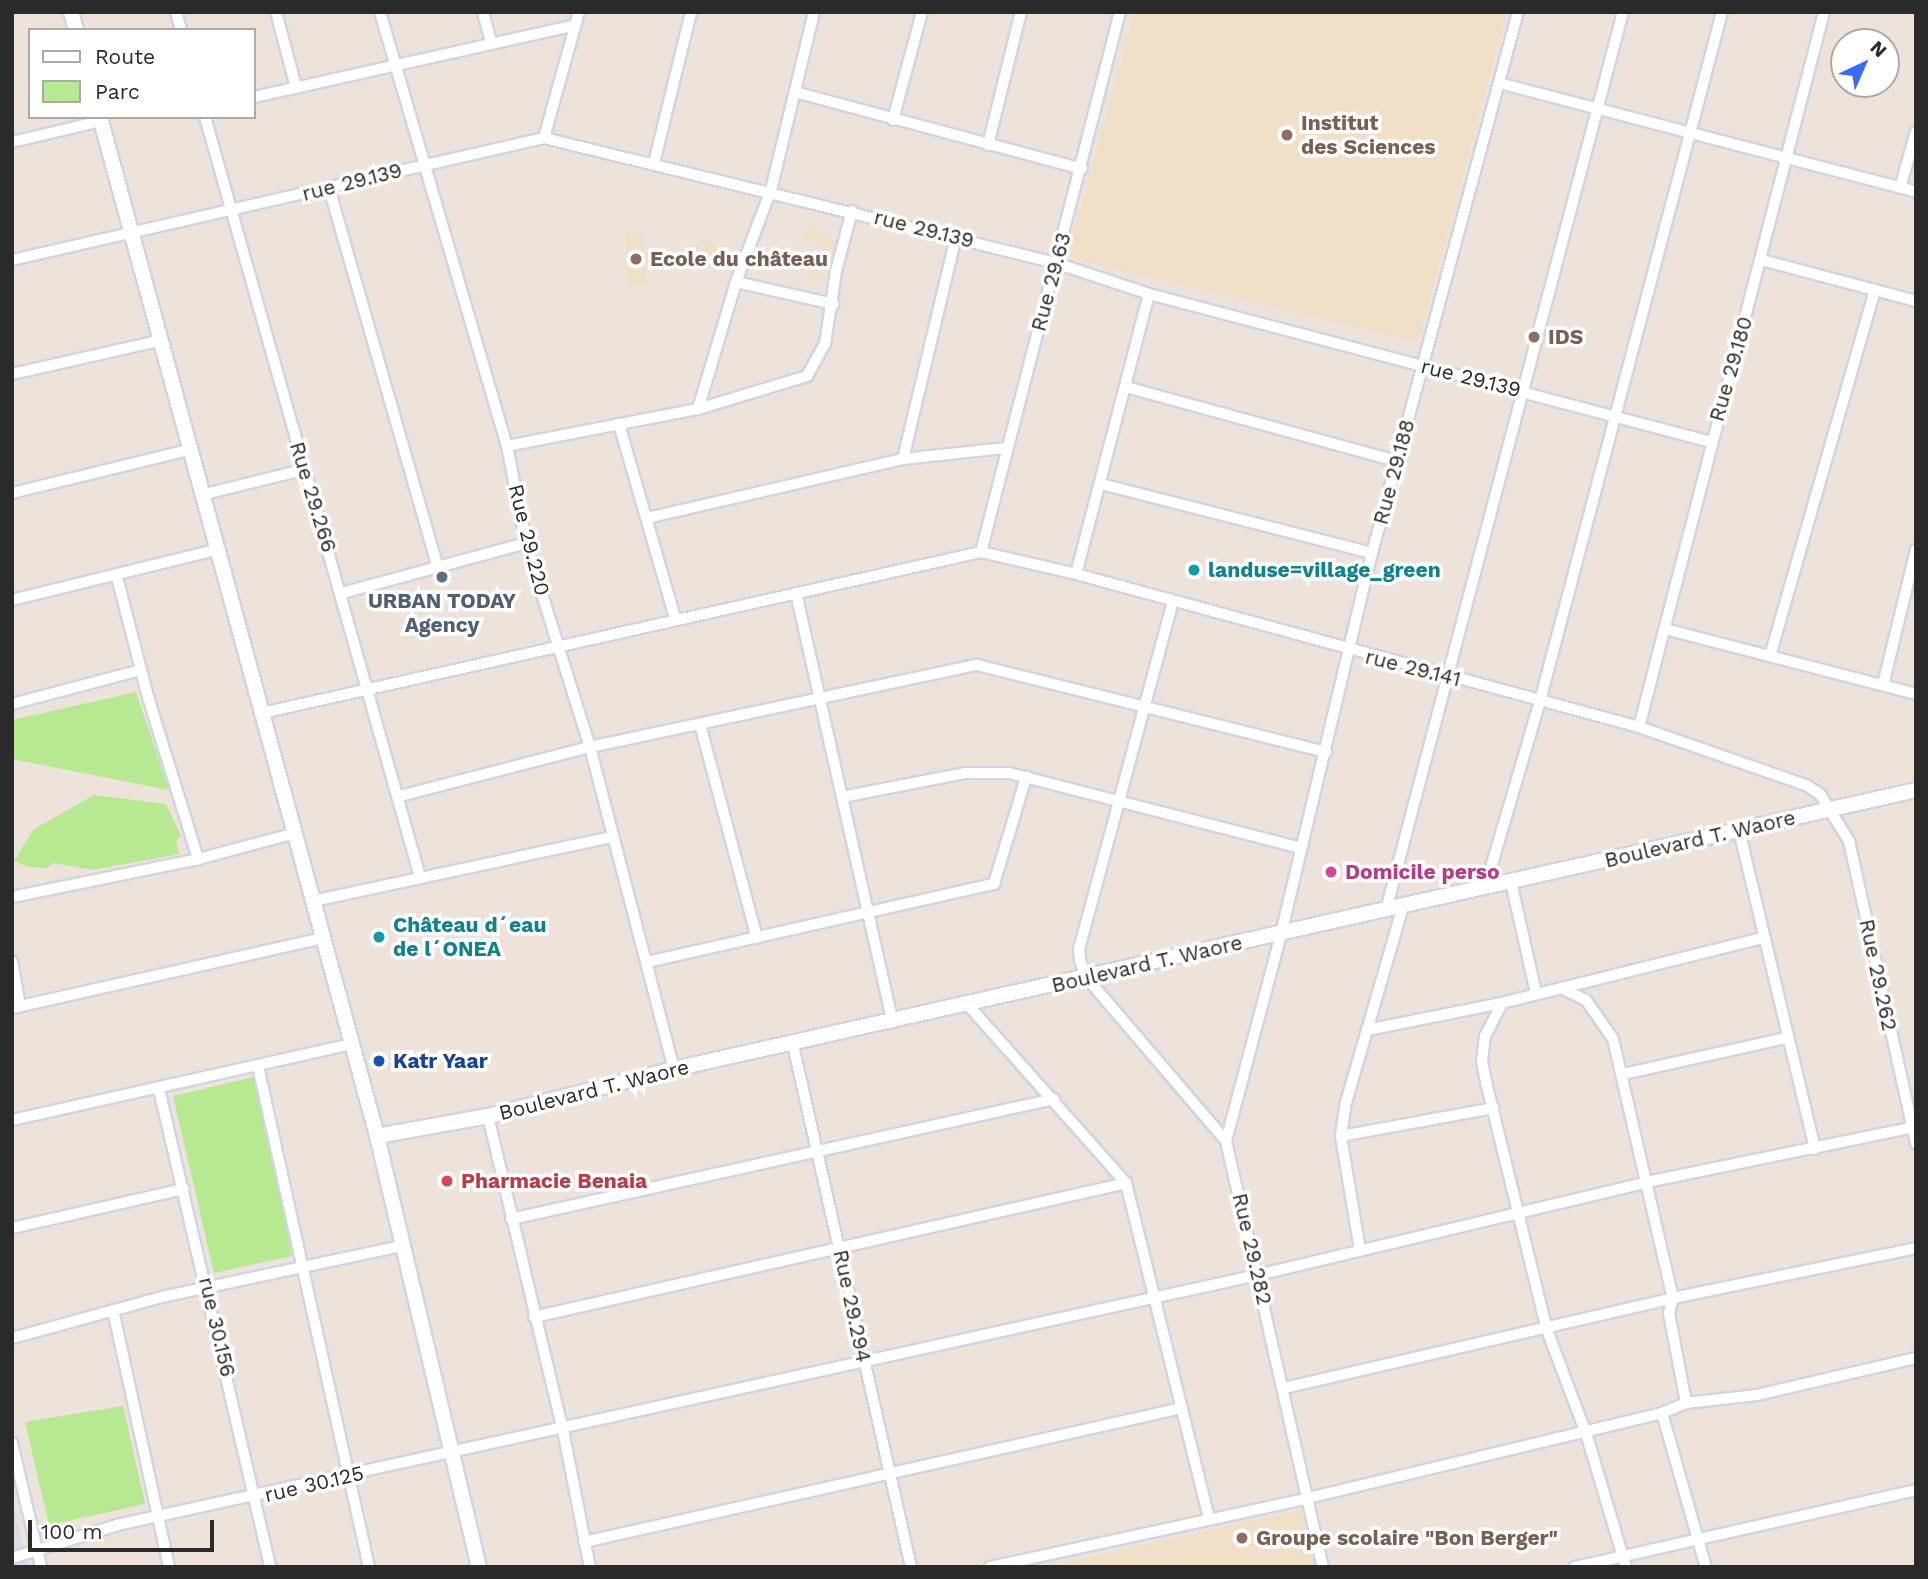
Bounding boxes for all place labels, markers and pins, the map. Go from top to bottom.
place label: Institut des Sciences [1301,110,1436,160]
marker: Institut des Sciences [1279,127,1295,143]
place label: Ecole du château [650,246,828,272]
marker: Ecole du château [628,251,644,267]
place label: IDS [1548,324,1583,350]
marker: IDS [1526,329,1542,345]
place label: landuse=village_green [1208,557,1441,583]
marker: landuse=village_green [1186,562,1202,578]
marker: URBAN TODAY Agency [434,569,450,585]
place label: URBAN TODAY Agency [368,588,516,638]
place label: Domicile perso [1345,859,1499,885]
marker: Domicile perso [1323,864,1339,880]
place label: Château d´eau de l´ONEA [393,912,546,962]
marker: Château d´eau de l´ONEA [371,929,387,945]
place label: Katr Yaar [393,1048,489,1074]
marker: Katr Yaar [371,1053,387,1069]
place label: Pharmacie Benaia [461,1168,647,1194]
marker: Pharmacie Benaia [439,1173,455,1189]
place label: Groupe scolaire "Bon Berger" [1256,1525,1558,1551]
marker: Groupe scolaire "Bon Berger" [1234,1530,1250,1546]

